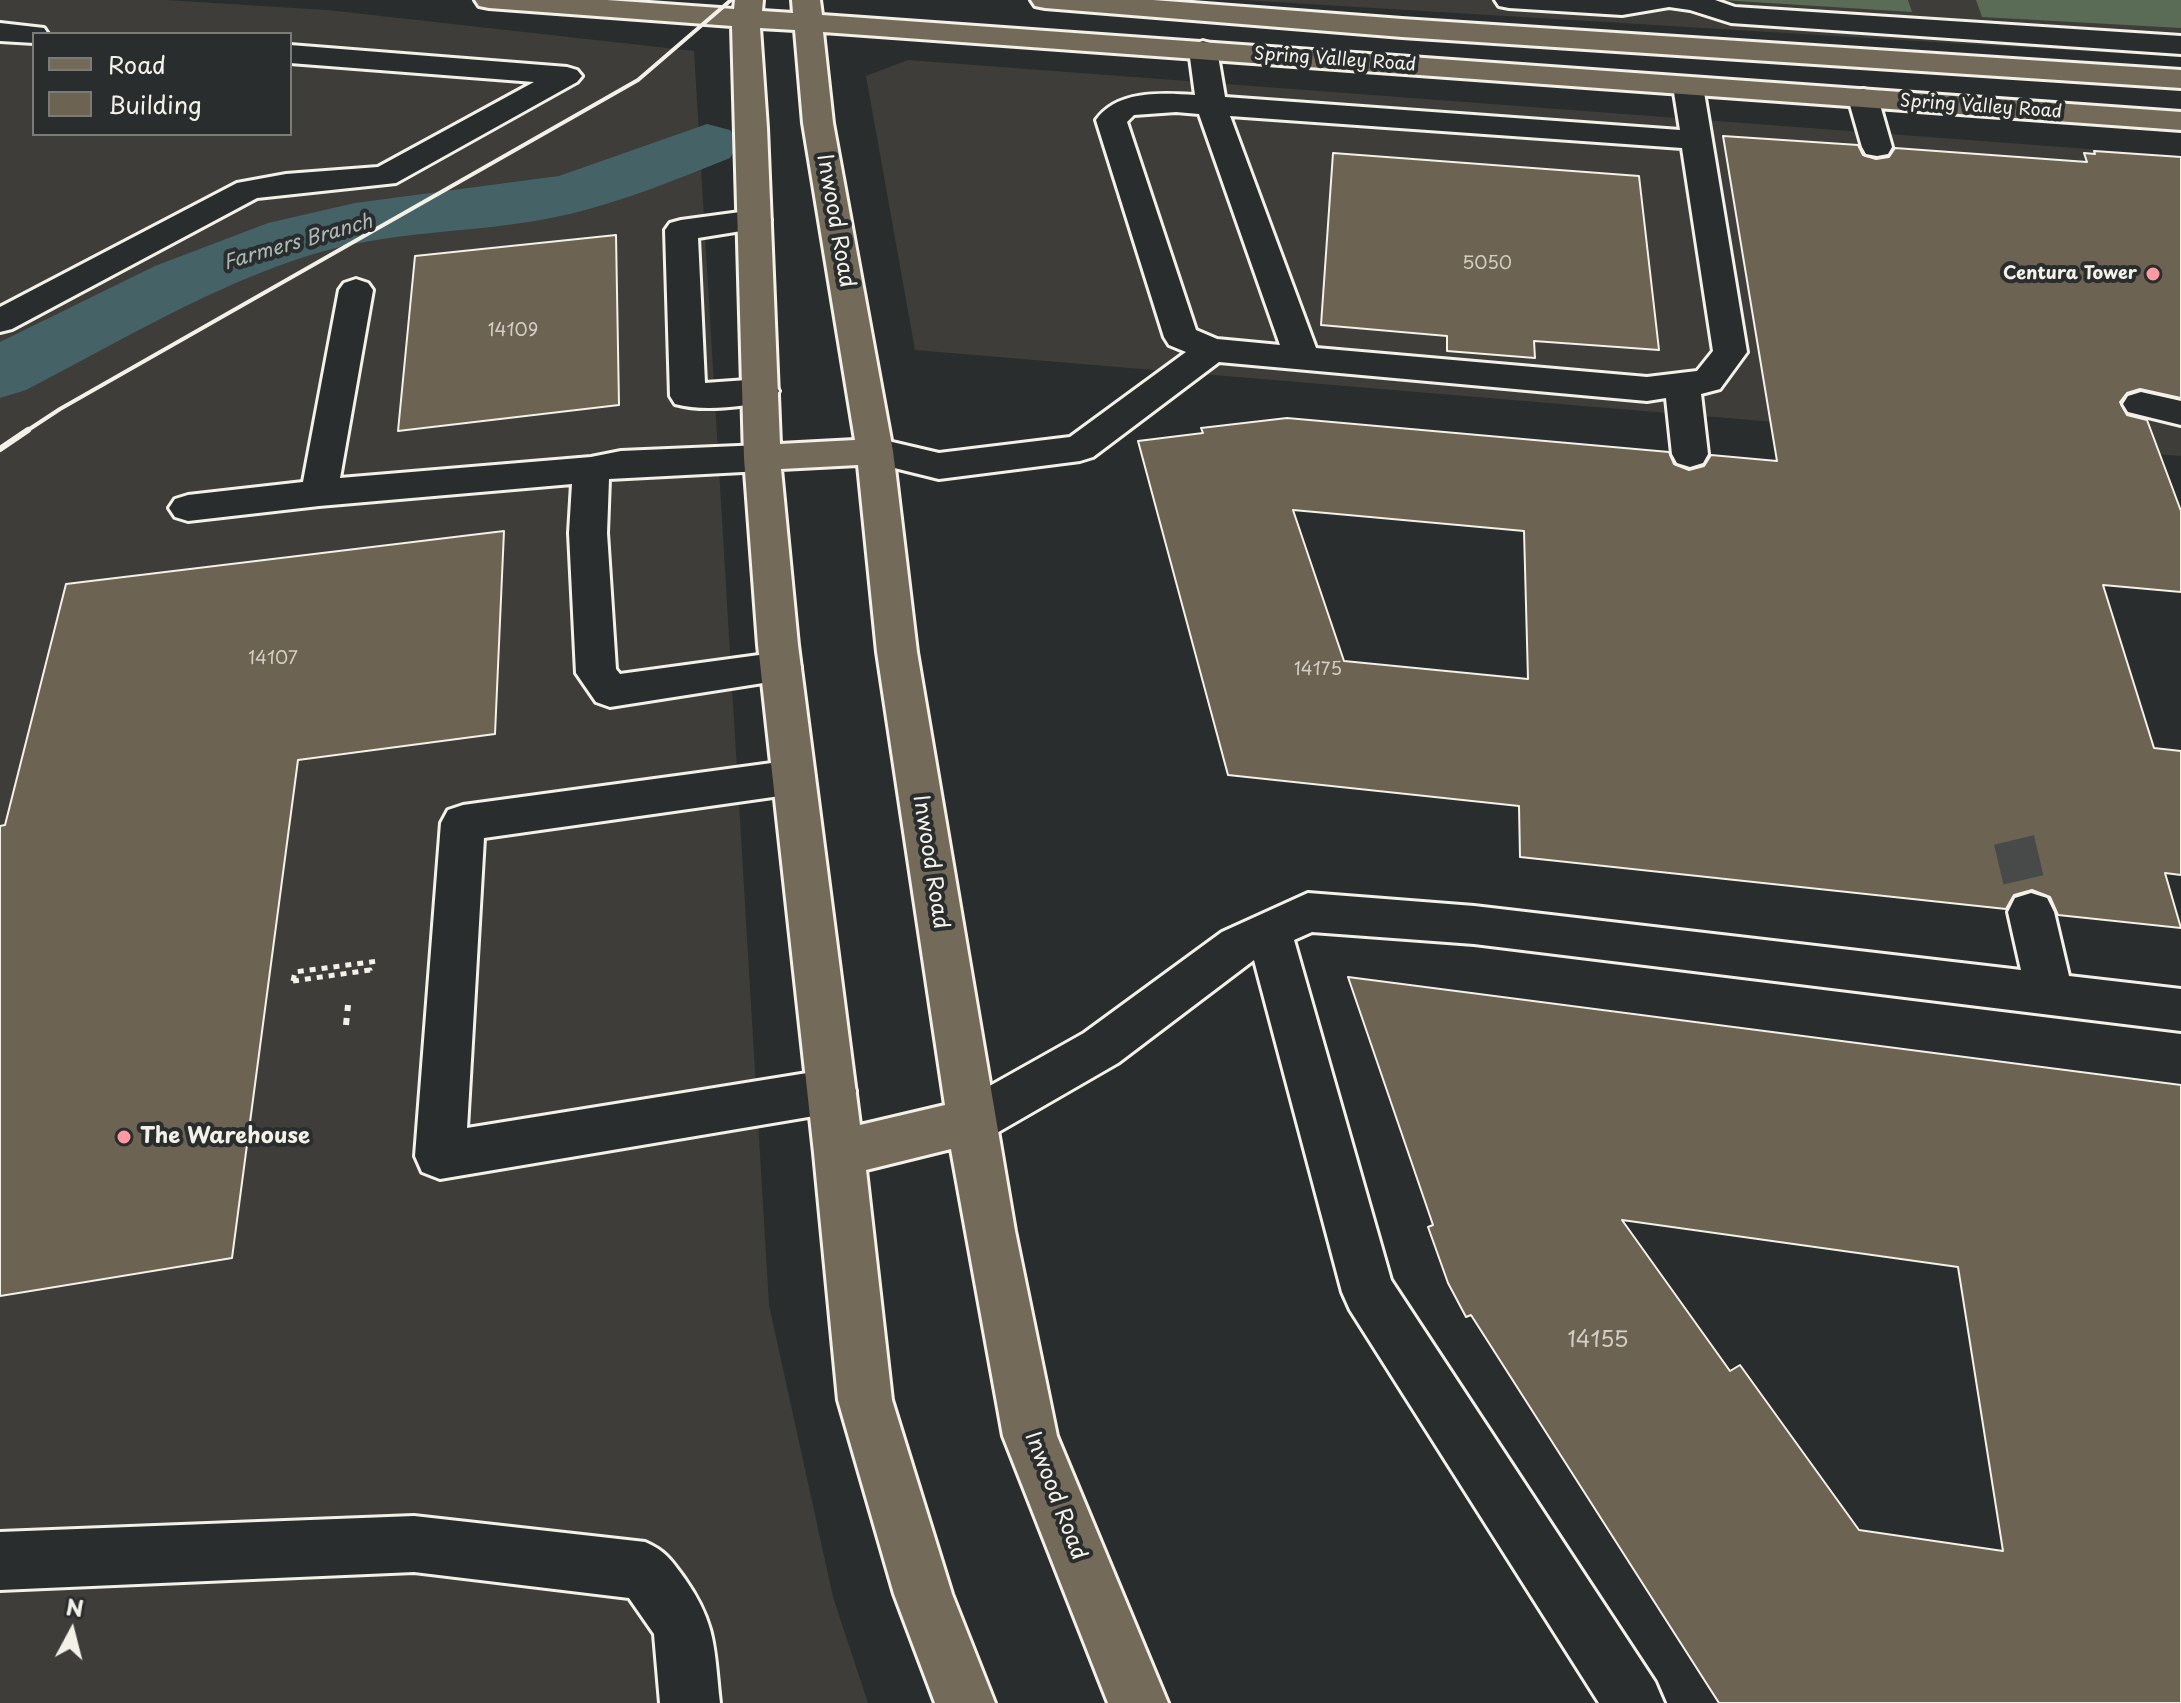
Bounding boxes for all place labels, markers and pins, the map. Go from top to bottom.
place label: Centura Tower [2003,263,2137,285]
marker: Centura Tower [2144,265,2162,283]
place label: The Warehouse [140,1124,310,1150]
marker: The Warehouse [115,1128,133,1146]

